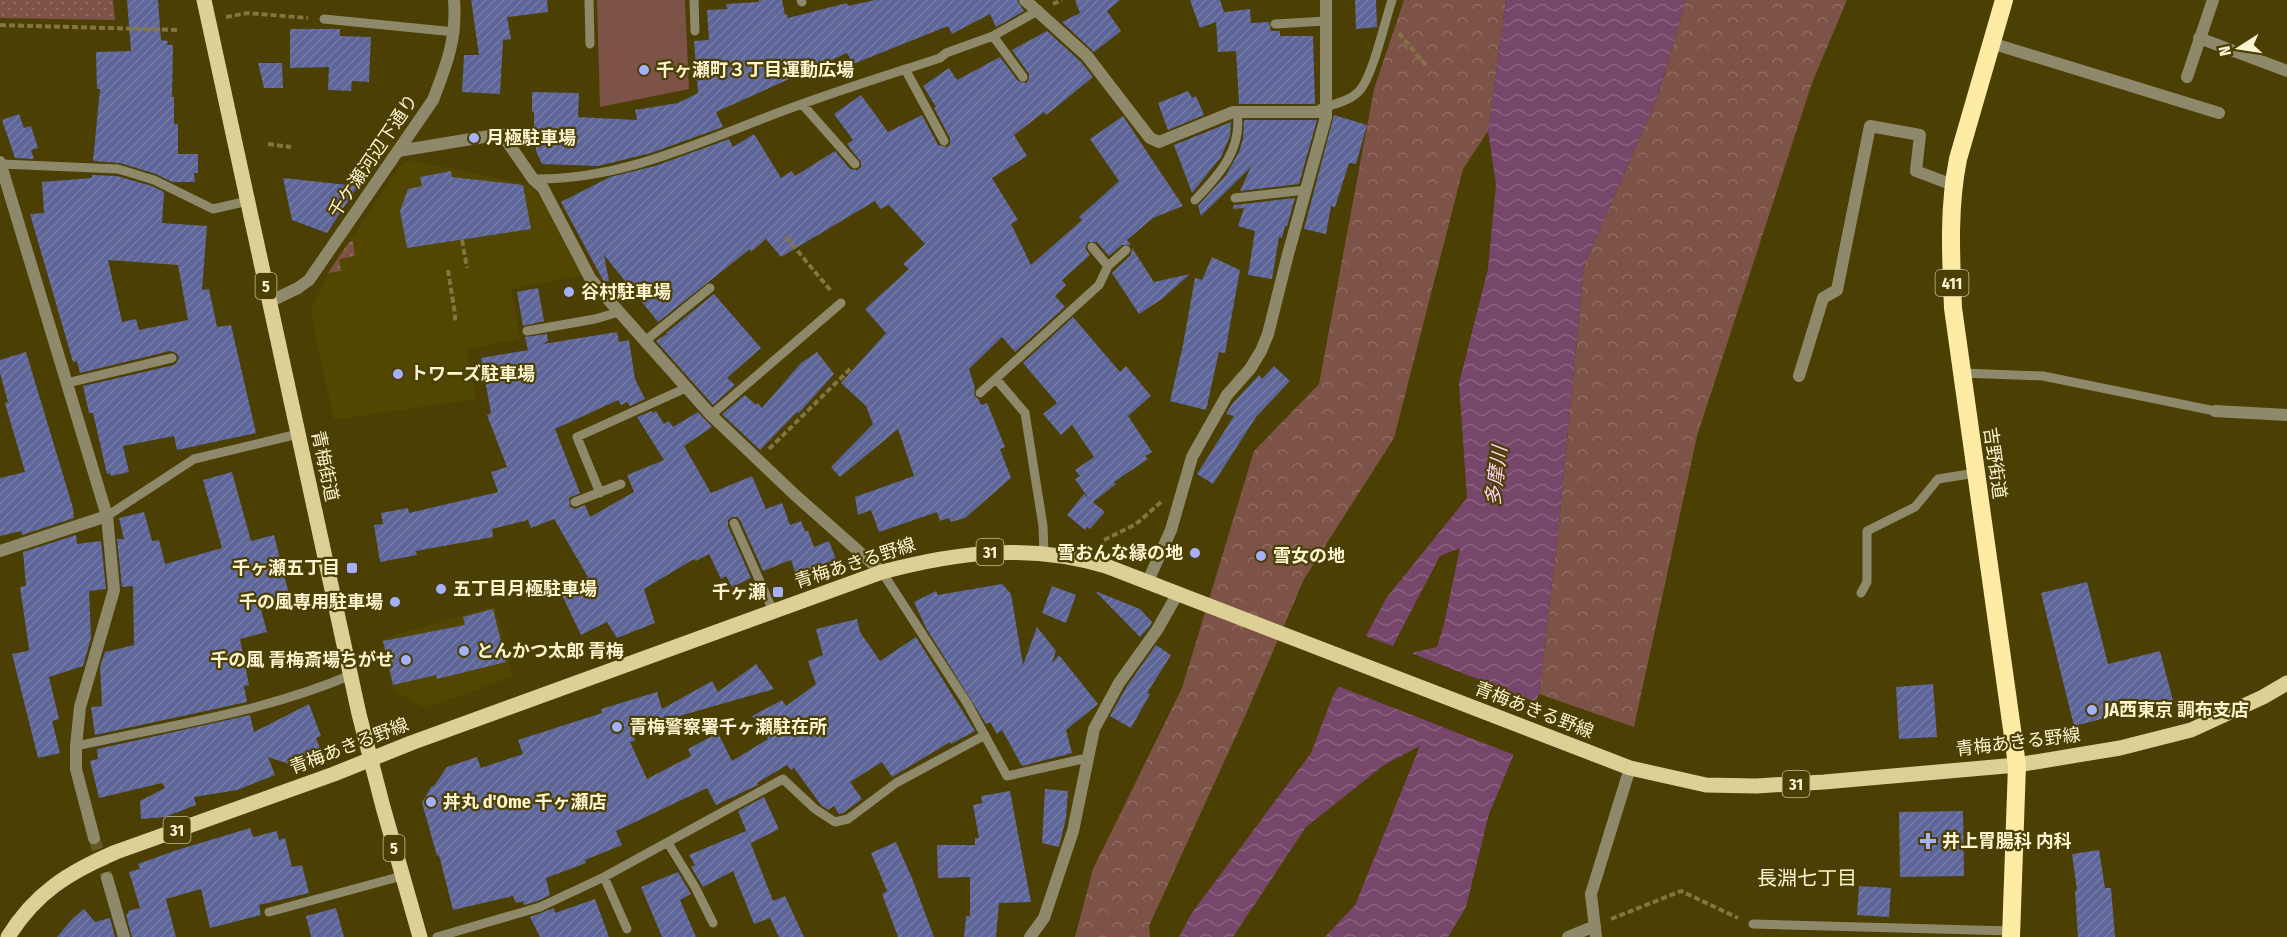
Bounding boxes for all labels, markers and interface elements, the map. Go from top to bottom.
north arrow [2209,18,2269,78]
text: N [2215,44,2235,58]
place label: 千ヶ瀬町３丁目運動広場 [656,59,854,81]
marker: 千ヶ瀬町３丁目運動広場 [637,63,651,77]
street label: 千ケ瀬河辺下通り [324,90,422,222]
place label: 月極駐車場 [486,127,576,149]
marker: 月極駐車場 [467,131,481,145]
road number: 411 [1936,270,1968,296]
road number: 5 [256,273,276,299]
place label: 谷村駐車場 [581,281,671,303]
marker: 谷村駐車場 [562,285,576,299]
place label: トワーズ駐車場 [410,363,535,385]
marker: トワーズ駐車場 [391,367,405,381]
street label: 吉野街道 [1979,426,2011,500]
street label: 青梅街道 [307,428,343,504]
water label: 多摩川 [1480,443,1512,507]
street label: 青梅あきる野線 [792,533,918,593]
road number: 31 [976,539,1004,565]
place label: 雪おんな縁の地 [1057,542,1183,564]
place label: 雪女の地 [1273,545,1345,567]
marker: 雪おんな縁の地 [1188,546,1202,560]
marker: 雪女の地 [1254,549,1268,563]
place label: 千ヶ瀬五丁目 [232,557,340,579]
marker: 千ヶ瀬五丁目 [345,561,359,575]
place label: 五丁目月極駐車場 [453,578,597,600]
place label: 千ヶ瀬 [712,581,766,603]
marker: 五丁目月極駐車場 [434,582,448,596]
marker: 千ヶ瀬 [771,585,785,599]
place label: 千の風専用駐車場 [239,591,383,613]
marker: 千の風専用駐車場 [388,595,402,609]
place label: とんかつ太郎 青梅 [476,640,624,662]
marker: とんかつ太郎 青梅 [457,644,471,658]
place label: 千の風 青梅斎場ちがせ [210,649,394,671]
marker: 千の風 青梅斎場ちがせ [399,653,413,667]
street label: 青梅あきる野線 [1471,677,1597,743]
place label: JA西東京 調布支店 [2103,699,2249,721]
marker: JA西東京 調布支店 [2085,703,2099,717]
street label: 青梅あきる野線 [286,713,412,779]
place label: 青梅警察署千ヶ瀬駐在所 [629,716,827,738]
marker: 青梅警察署千ヶ瀬駐在所 [610,720,624,734]
street label: 青梅あきる野線 [1954,723,2082,761]
road number: 31 [1782,771,1810,797]
place label: 丼丸 d'Ome 千ヶ瀬店 [443,791,607,813]
marker: 丼丸 d'Ome 千ヶ瀬店 [424,795,438,809]
road number: 31 [164,817,190,843]
place label: 井上胃腸科 内科 [1942,830,2072,852]
marker: 井上胃腸科 内科 [1919,832,1937,850]
road number: 5 [384,835,404,861]
district label: 長淵七丁目 [1757,866,1857,890]

